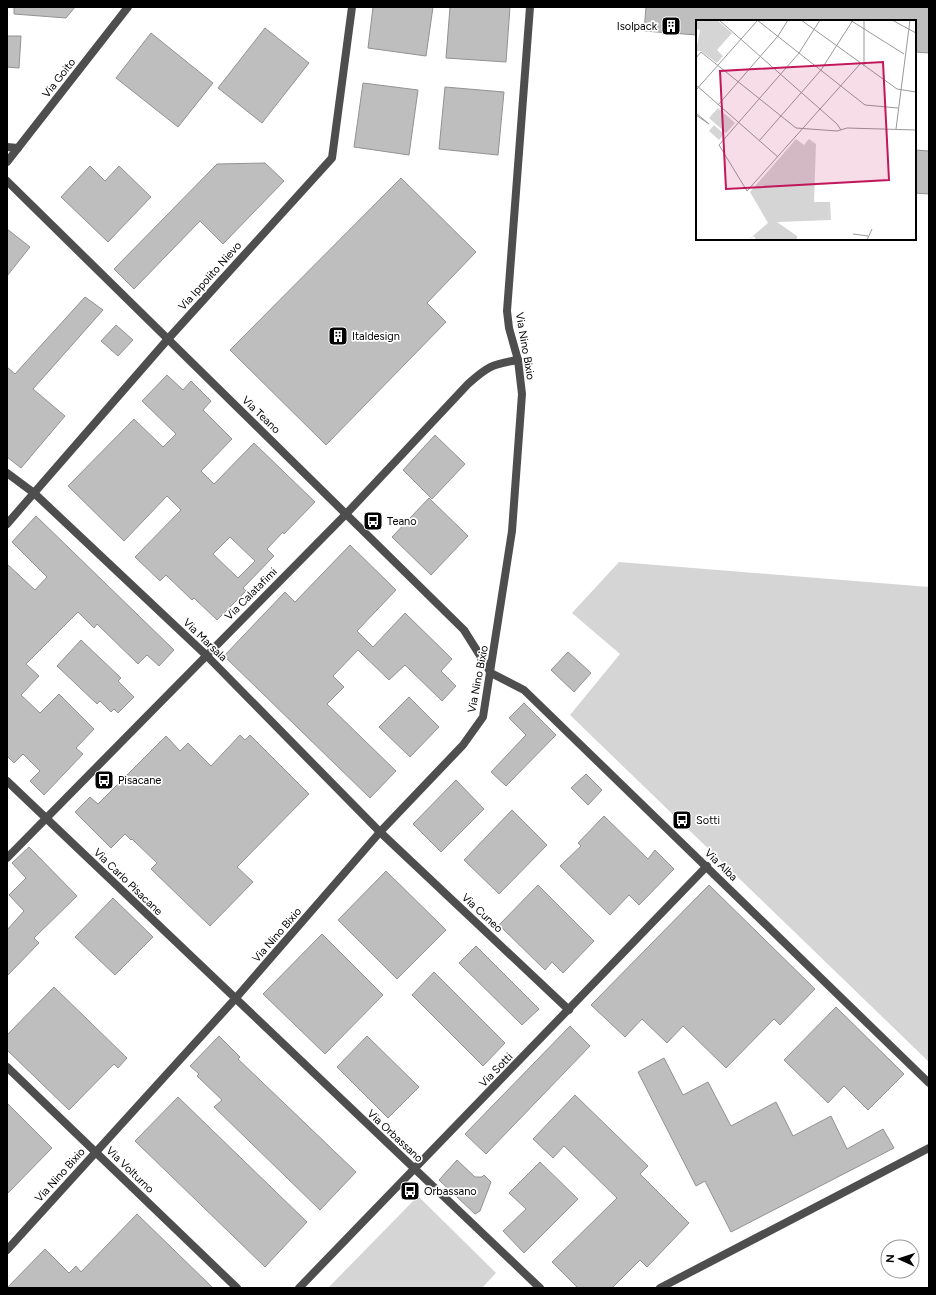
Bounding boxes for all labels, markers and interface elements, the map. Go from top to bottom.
building icon: Isolpack [660,15,682,37]
place label: Isolpack [617,20,658,33]
inset map [696,20,916,240]
street label: Via Goito [40,56,78,100]
street label: Via Ippolito Nievo [176,239,244,313]
street label: Via Nino Bixio [513,311,537,381]
building icon: Italdesign [327,325,349,347]
place label: Italdesign [352,330,400,343]
street label: Via Teano [239,394,283,436]
bus stop icon: Teano [362,510,384,532]
place label: Teano [387,515,417,528]
street label: Via Calatafimi [222,565,280,623]
street label: Via Marsala [180,616,230,664]
street label: Via Nino Bixio [465,644,491,714]
bus stop icon: Pisacane [93,769,115,791]
place label: Pisacane [118,774,161,787]
bus stop icon: Sotti [671,809,693,831]
place label: Sotti [696,814,720,827]
street label: Via Carlo Pisacane [91,846,165,918]
street label: Via Alba [702,846,740,884]
street label: Via Cuneo [459,891,505,935]
street label: Via Nino Bixio [250,905,304,965]
street label: Via Sotti [477,1050,515,1090]
street label: Via Orbassano [365,1107,425,1165]
street label: Via Volturno [104,1144,156,1196]
street label: Via Nino Bixio [32,1145,88,1205]
bus stop icon: Orbassano [399,1180,421,1202]
place label: Orbassano [424,1185,477,1198]
north arrow [880,1239,920,1279]
text: N [884,1254,897,1263]

